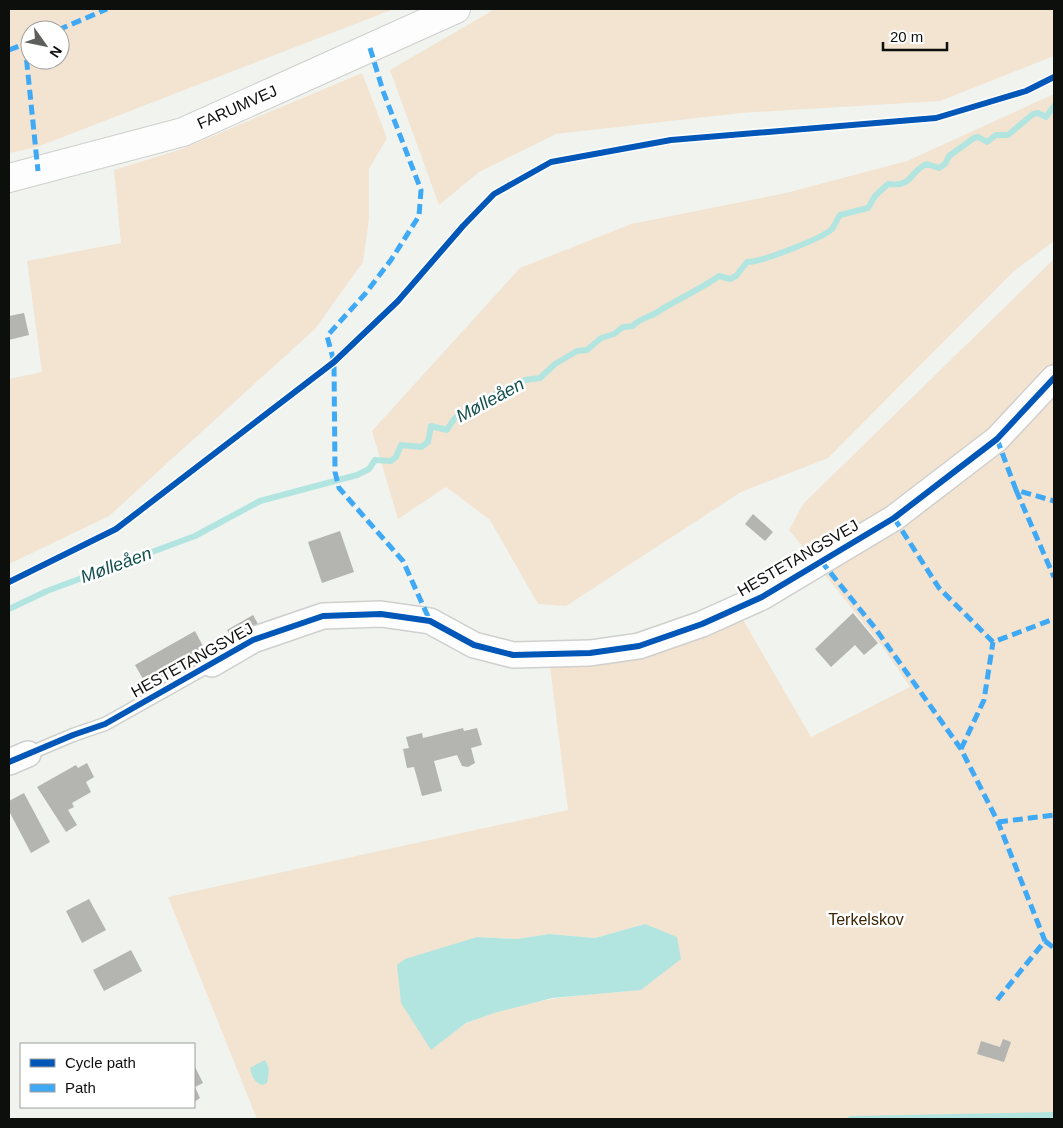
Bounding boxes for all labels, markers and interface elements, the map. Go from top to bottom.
north arrow [20,20,70,70]
scale bar [883,20,947,52]
text: 20 m [890,28,923,45]
text: N [46,43,65,61]
street label: FARUMVEJ [195,82,279,132]
water label: Mølleåen [453,374,527,426]
street label: HESTETANGSVEJ [735,516,861,600]
water label: Mølleåen [78,543,154,587]
street label: HESTETANGSVEJ [128,619,256,701]
park label: Terkelskov [828,911,904,928]
legend [20,1043,195,1108]
text: Cycle path [65,1054,136,1071]
text: Path [65,1079,96,1096]

